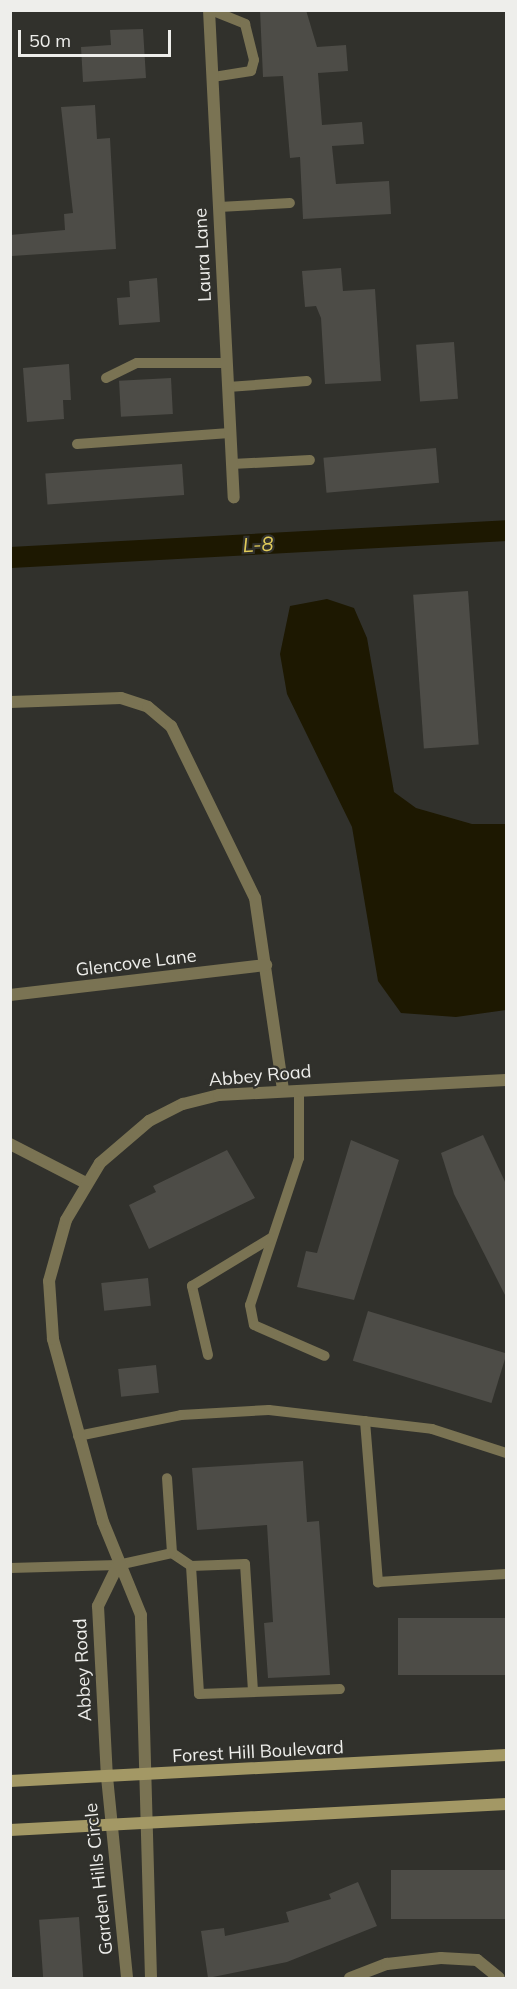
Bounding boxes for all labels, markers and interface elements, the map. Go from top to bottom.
scale bar [21,18,174,56]
text: 50 m [29,29,71,52]
street label: Laura Lane [190,208,216,302]
water label: L-8 [242,531,274,557]
street label: Glencove Lane [74,945,198,981]
street label: Abbey Road [208,1061,312,1091]
street label: Abbey Road [70,1618,96,1722]
street label: Forest Hill Boulevard [172,1737,344,1767]
street label: Garden Hills Circle [80,1802,118,1956]

